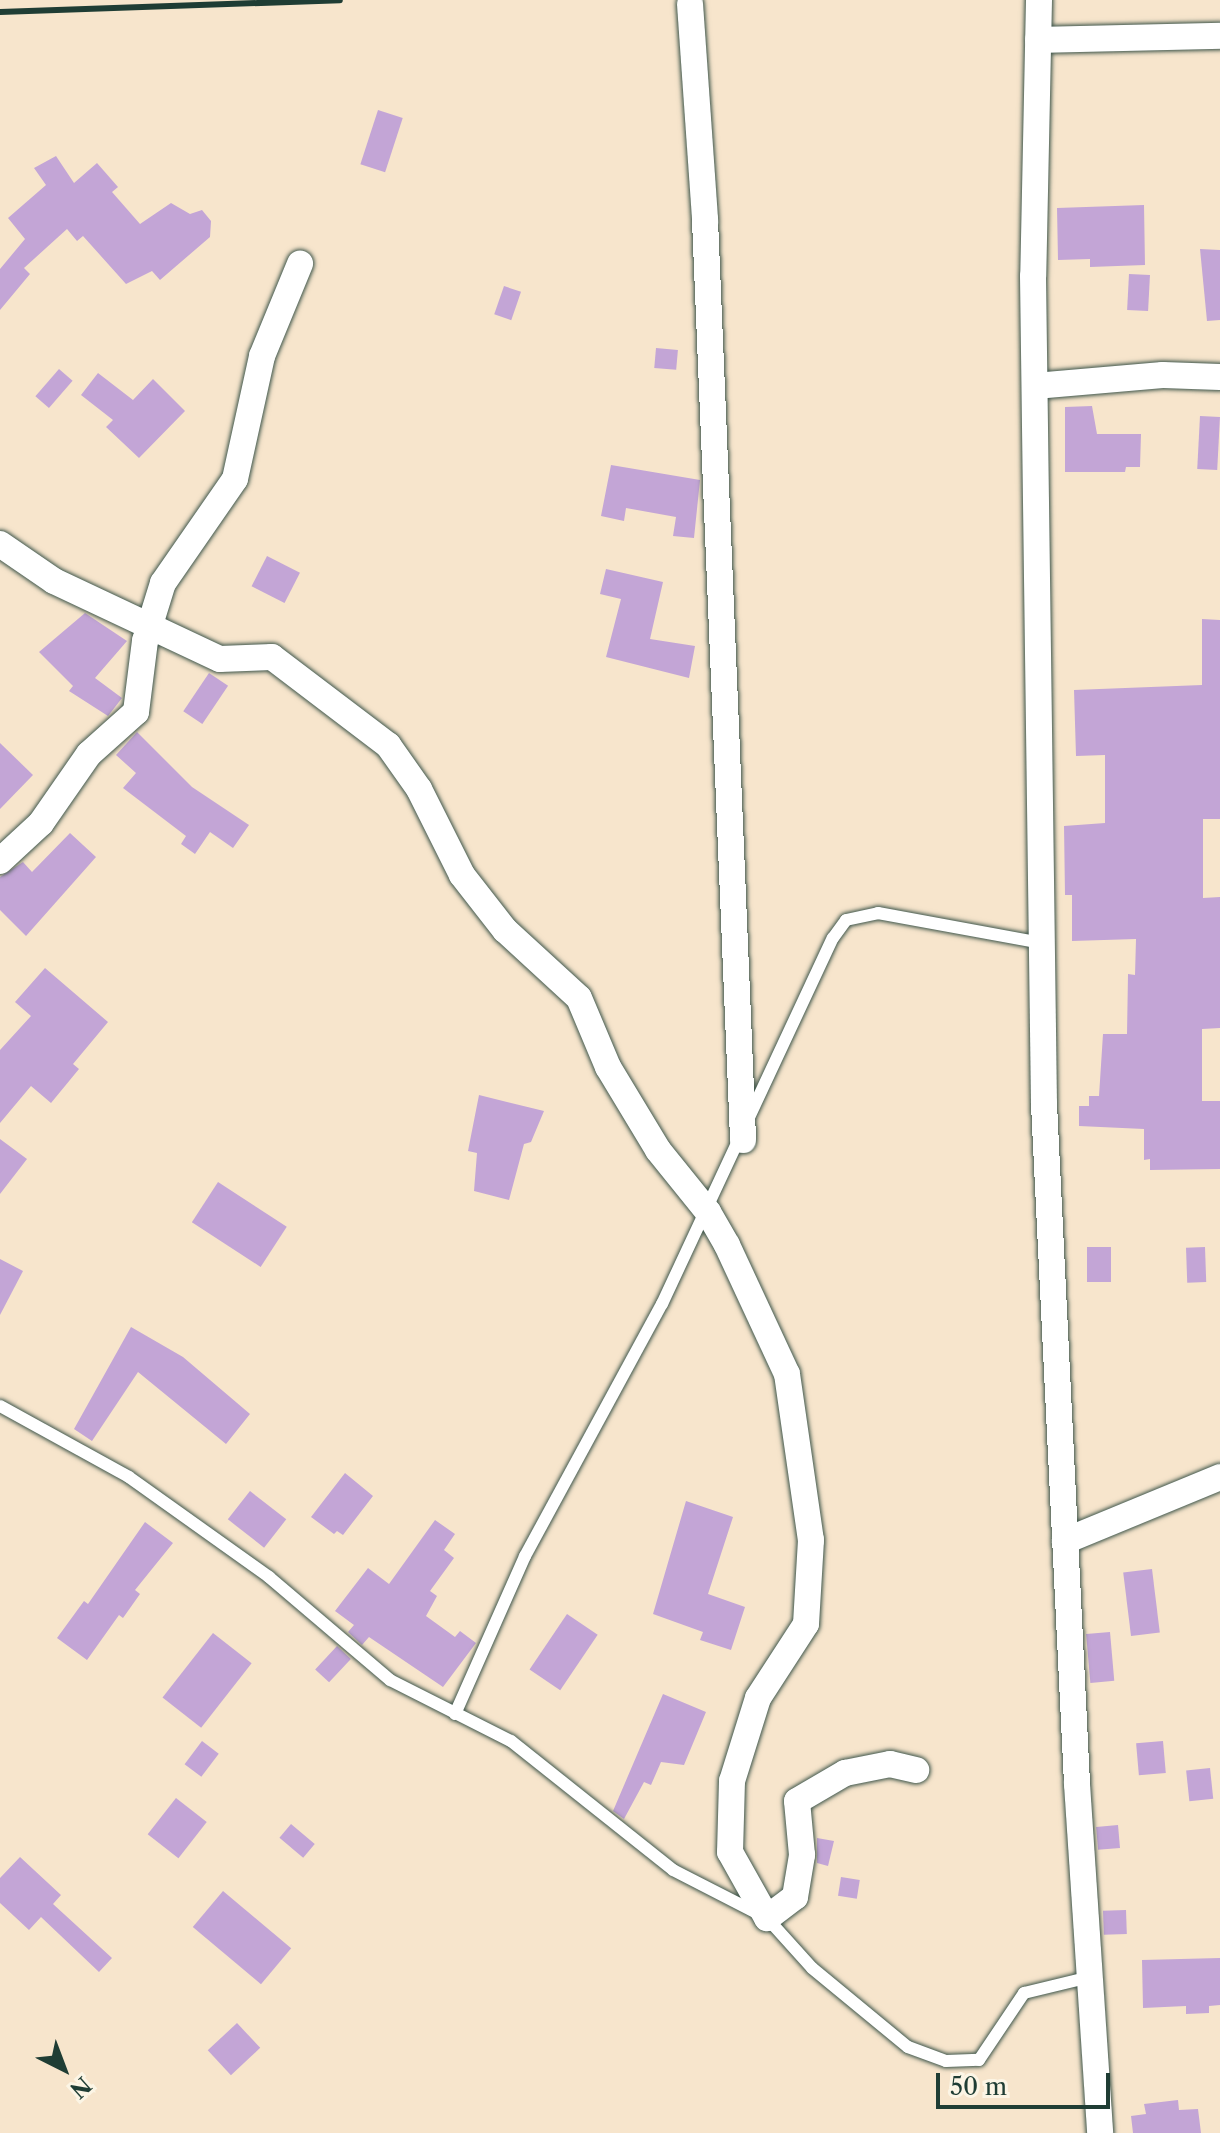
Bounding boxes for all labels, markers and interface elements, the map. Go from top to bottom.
north arrow [24,2029,104,2109]
scale bar [940,2057,1114,2107]
text: N [64,2071,97,2104]
text: 50 m [950,2072,1007,2101]

